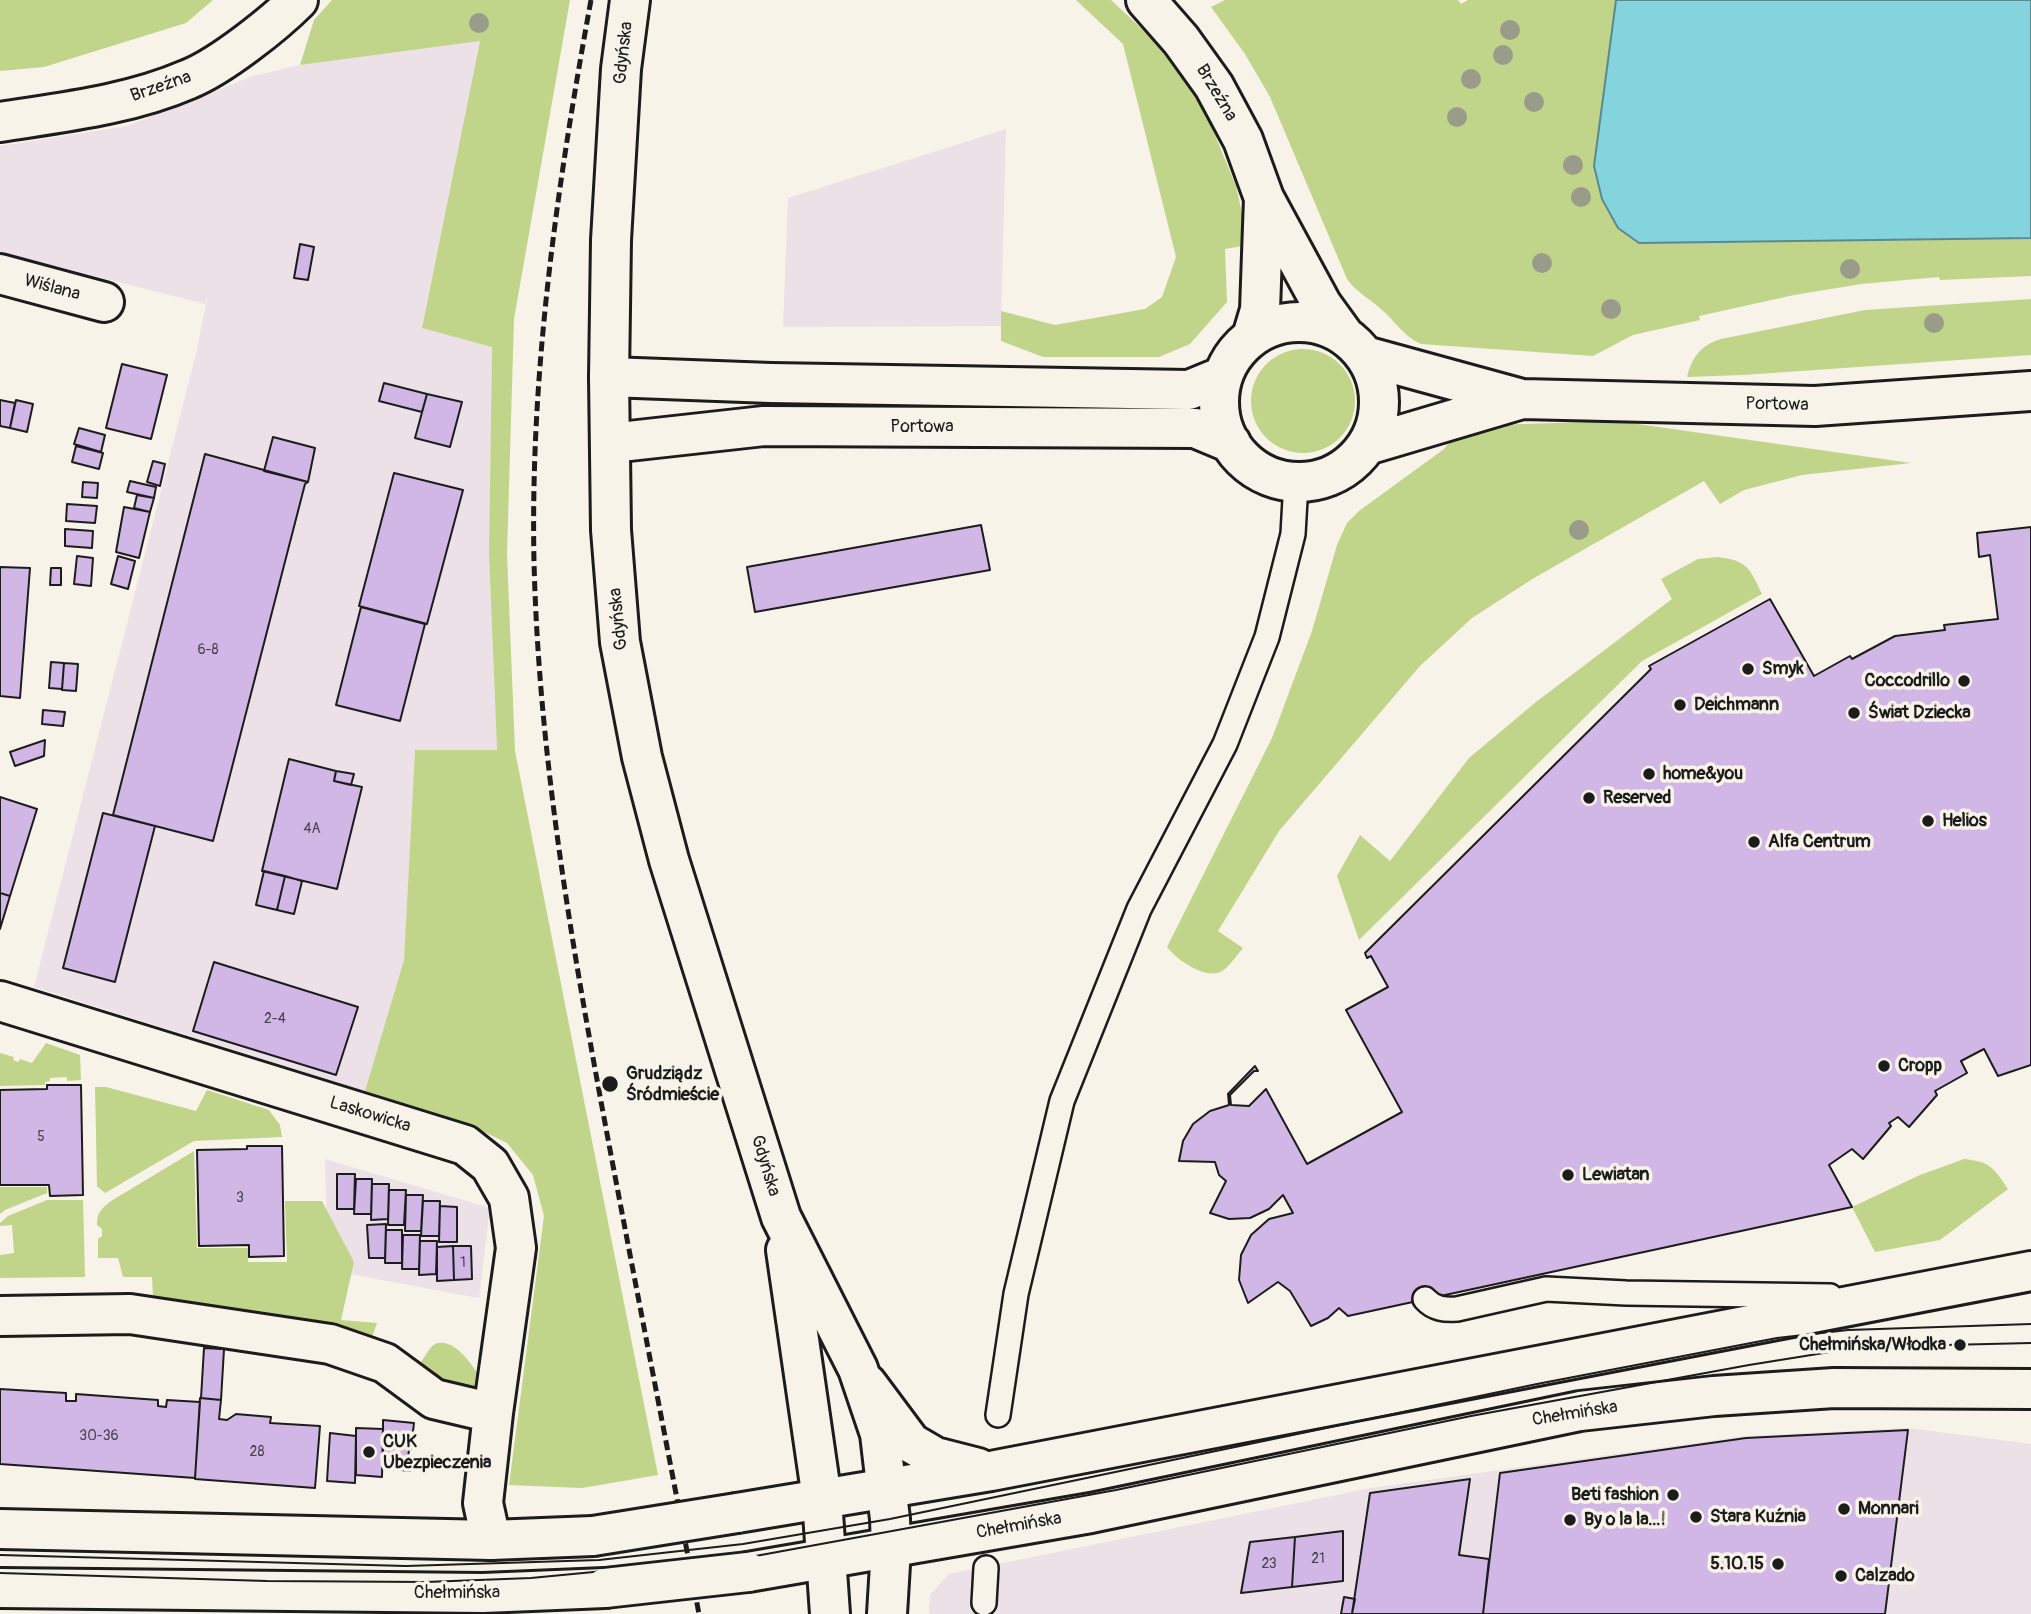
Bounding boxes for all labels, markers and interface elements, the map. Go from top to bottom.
street label: Gdyńska [610,21,638,85]
street label: Brzeźna [1191,61,1241,125]
street label: Brzeźna [128,67,194,107]
street label: Wiślana [22,270,82,306]
street label: Portowa [1745,394,1809,416]
street label: Portowa [890,416,954,438]
street label: Gdyńska [605,587,633,651]
house number: 6-8 [197,642,219,658]
place label: Smyk [1762,658,1804,680]
marker: Smyk [1740,661,1756,677]
place label: Coccodrillo [1865,670,1950,692]
marker: Coccodrillo [1956,673,1972,689]
place label: Deichmann [1694,694,1779,716]
marker: Deichmann [1672,697,1688,713]
place label: Świat Dziecka [1868,702,1971,724]
marker: Świat Dziecka [1846,705,1862,721]
place label: home&you [1663,763,1743,785]
marker: home&you [1641,766,1657,782]
place label: Reserved [1603,787,1671,809]
marker: Reserved [1581,790,1597,806]
place label: Helios [1942,810,1987,832]
marker: Helios [1920,813,1936,829]
house number: 4A [303,821,321,837]
place label: Alfa Centrum [1768,831,1871,853]
marker: Alfa Centrum [1746,834,1762,850]
house number: 2-4 [264,1011,286,1027]
place label: Cropp [1898,1055,1942,1077]
marker: Cropp [1876,1058,1892,1074]
place label: Grudziądz Śródmieście [626,1063,719,1106]
marker: Grudziądz Śródmieście [600,1074,620,1094]
street label: Laskowicka [327,1092,413,1138]
house number: 5 [37,1129,45,1145]
street label: Gdyńska [746,1133,784,1199]
place label: Lewiatan [1582,1164,1649,1186]
marker: Lewiatan [1560,1167,1576,1183]
house number: 3 [236,1190,244,1206]
house number: 1 [460,1255,466,1271]
place label: Chełmińska/Włodka [1799,1334,1946,1356]
marker: Chełmińska/Włodka [1952,1337,1968,1353]
street label: Chełmińska [1531,1397,1619,1431]
house number: 30-36 [79,1428,119,1444]
place label: CUK Ubezpieczenia [383,1431,491,1474]
house number: 28 [250,1444,264,1460]
marker: CUK Ubezpieczenia [361,1444,377,1460]
place label: Beti fashion [1571,1484,1659,1506]
marker: Beti fashion [1665,1487,1681,1503]
place label: Monnari [1858,1498,1919,1520]
marker: Monnari [1836,1501,1852,1517]
place label: Stara Kuźnia [1710,1506,1806,1528]
street label: Chełmińska [975,1508,1063,1544]
place label: By o la la...! [1584,1509,1666,1531]
marker: Stara Kuźnia [1688,1509,1704,1525]
marker: By o la la...! [1562,1512,1578,1528]
house number: 21 [1311,1551,1325,1567]
place label: 5.10.15 [1710,1553,1764,1575]
house number: 23 [1261,1556,1277,1572]
marker: 5.10.15 [1770,1556,1786,1572]
place label: Calzado [1855,1565,1915,1587]
marker: Calzado [1833,1568,1849,1584]
street label: Chełmińska [414,1582,500,1604]

